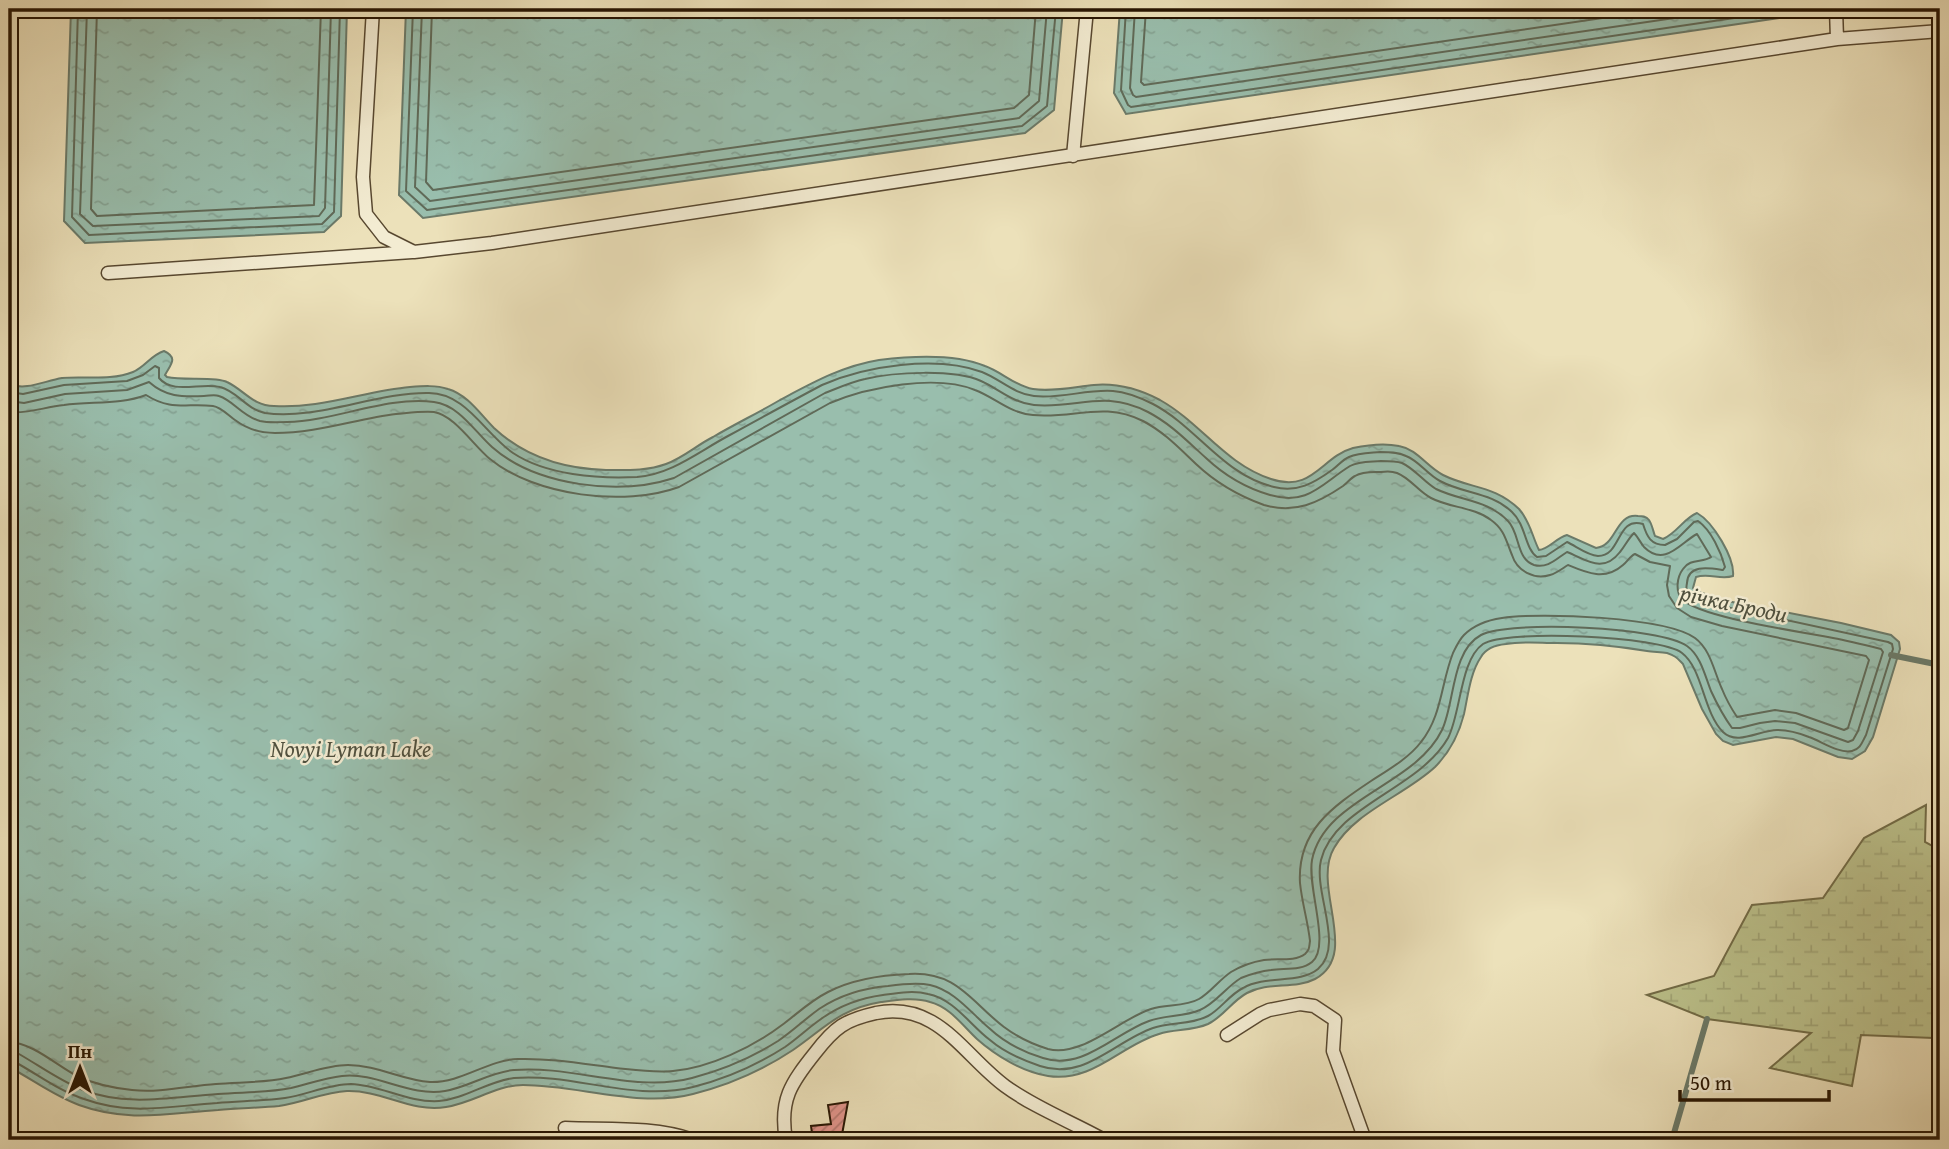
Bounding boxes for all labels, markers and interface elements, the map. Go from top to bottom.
water label: річка Броди [1676,575,1791,631]
water label: Novyi Lyman Lake [270,732,431,765]
north arrow [46,1034,116,1104]
text: Пн [68,1037,93,1065]
scale bar [1680,1058,1828,1102]
text: 50 m [1690,1067,1732,1098]

